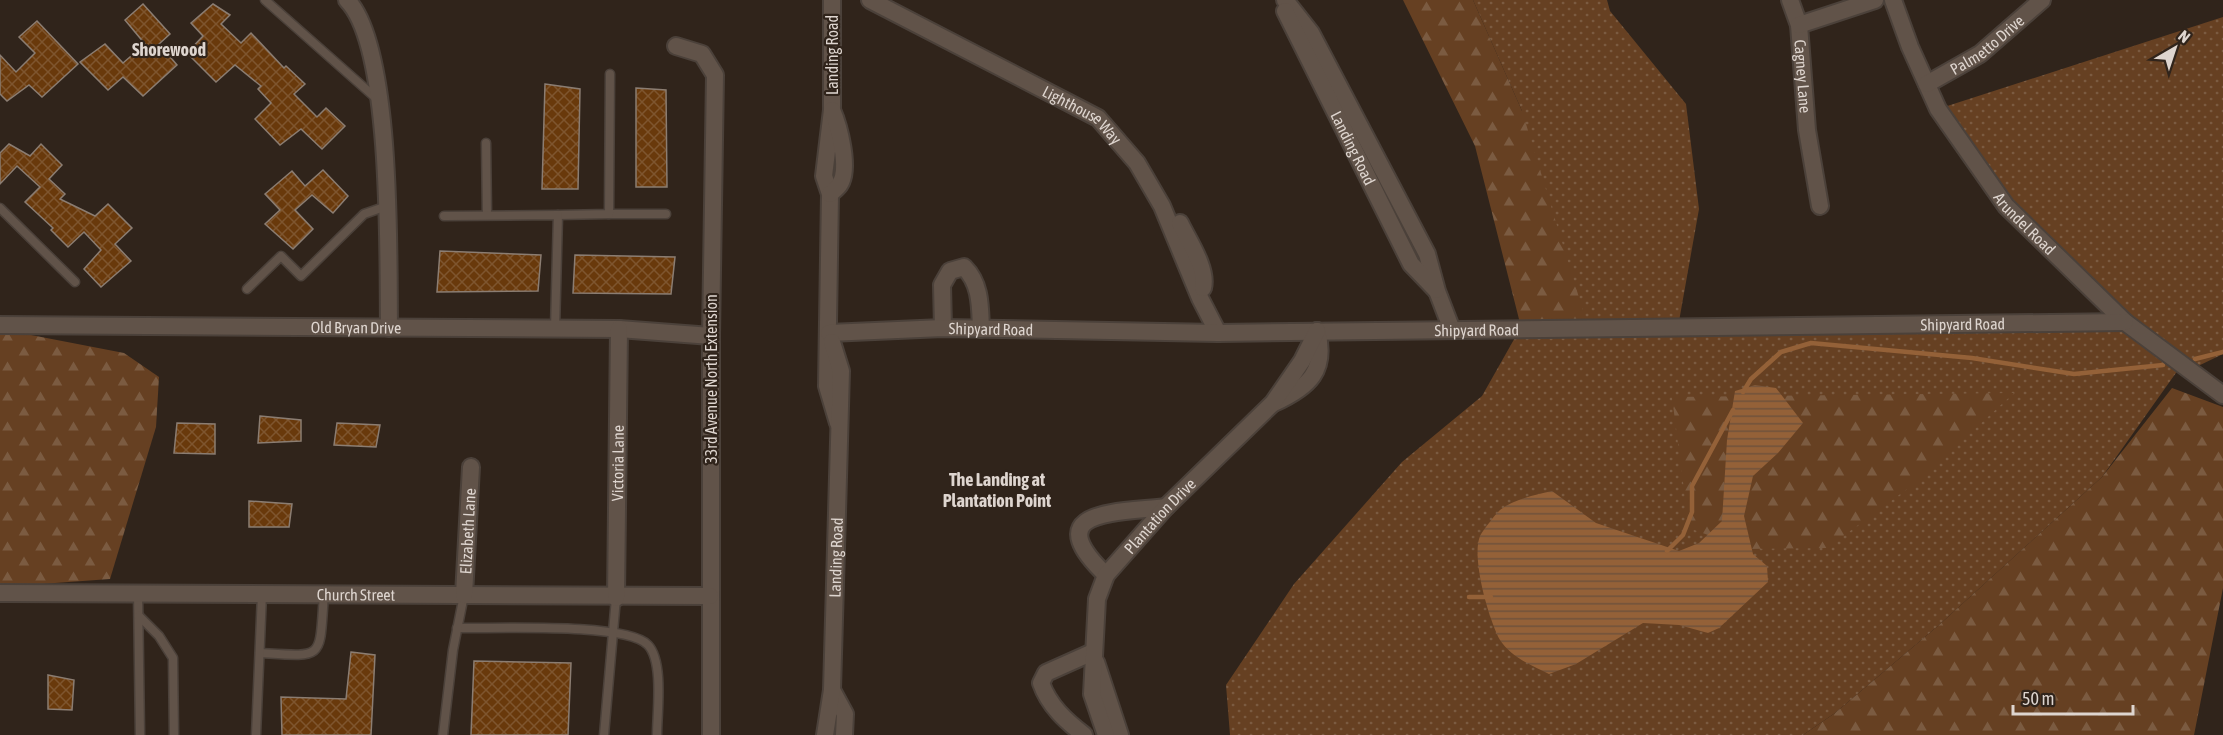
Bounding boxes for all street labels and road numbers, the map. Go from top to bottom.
street label: Palmetto Drive [1947,11,2027,78]
street label: Landing Road [823,15,842,95]
street label: Cagney Lane [1791,39,1815,114]
street label: Lighthouse Way [1040,82,1126,149]
street label: Landing Road [1327,108,1379,188]
street label: Arundel Road [1990,189,2059,258]
street label: 33rd Avenue North Extension [702,294,720,464]
street label: Shipyard Road [1920,314,2005,334]
street label: Old Bryan Drive [311,318,401,337]
street label: Shipyard Road [948,319,1033,339]
street label: Shipyard Road [1434,320,1519,340]
street label: Victoria Lane [608,425,627,501]
street label: Plantation Drive [1120,475,1199,557]
street label: Elizabeth Lane [456,488,479,575]
street label: Landing Road [826,517,846,598]
street label: Church Street [317,585,396,604]

